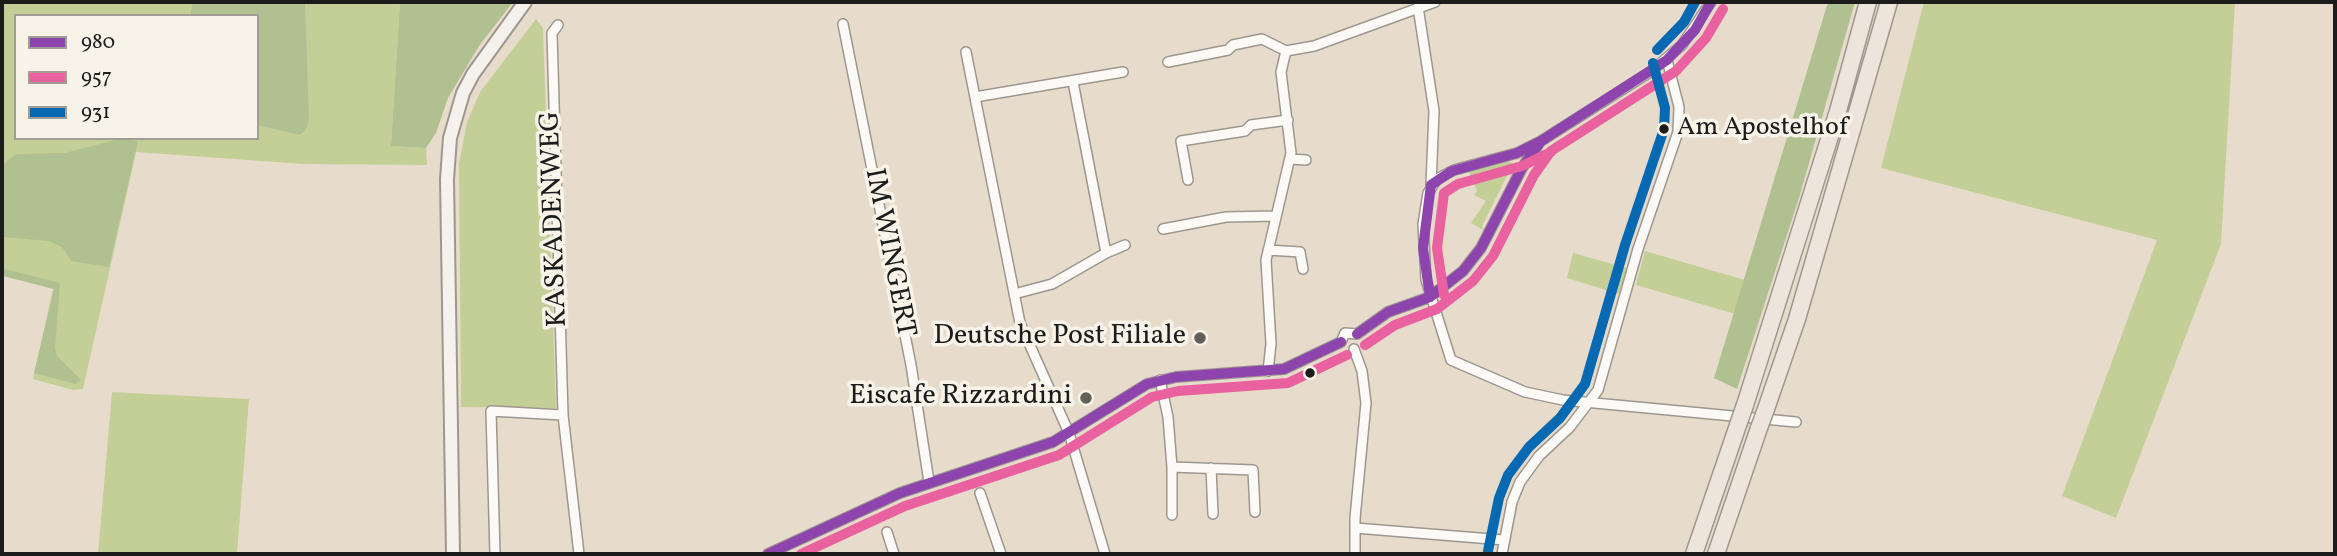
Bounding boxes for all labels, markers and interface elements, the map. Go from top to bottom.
legend [14,14,259,140]
text: 980 [81,28,115,57]
text: 957 [81,63,112,92]
text: 931 [81,98,110,127]
street label: KASKADENWEG [535,110,577,328]
place label: Am Apostelhof [1677,113,1848,145]
marker: Am Apostelhof [1657,122,1671,136]
street label: IM WINGERT [855,166,921,340]
place label: Deutsche Post Filiale [934,321,1186,355]
marker: Deutsche Post Filiale [1192,330,1208,346]
unlabelled marker [1303,366,1317,380]
place label: Eiscafe Rizzardini [849,381,1072,415]
marker: Eiscafe Rizzardini [1078,390,1094,406]

